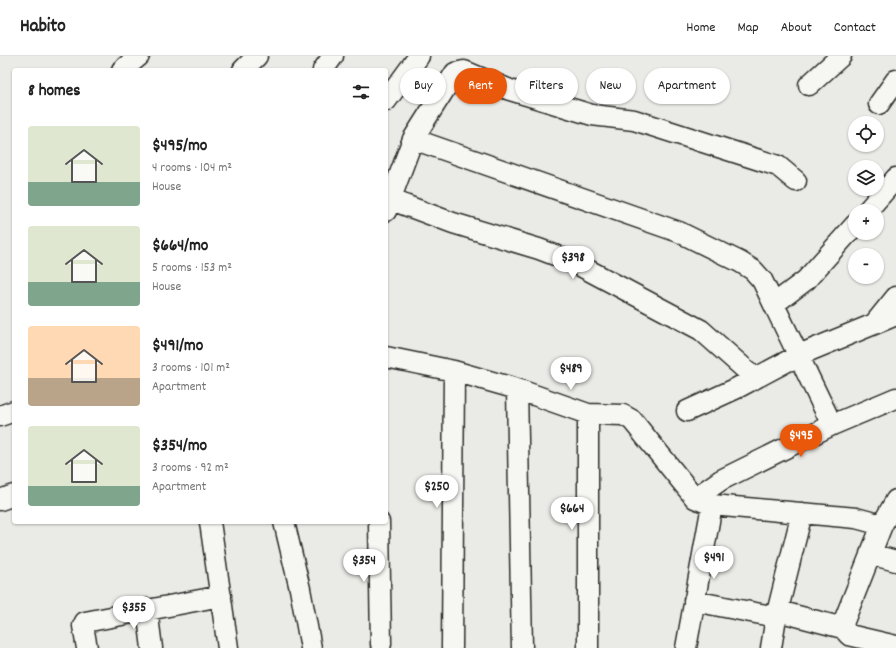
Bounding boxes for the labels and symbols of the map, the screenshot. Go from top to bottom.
pin: $398 [549,246,597,280]
pin: $489 [547,357,595,391]
pin: $495 [777,424,825,458]
pin: $250 [413,475,461,509]
pin: $664 [548,497,596,531]
pin: $491 [690,546,738,580]
pin: $354 [340,549,388,583]
pin: $355 [110,596,158,630]

